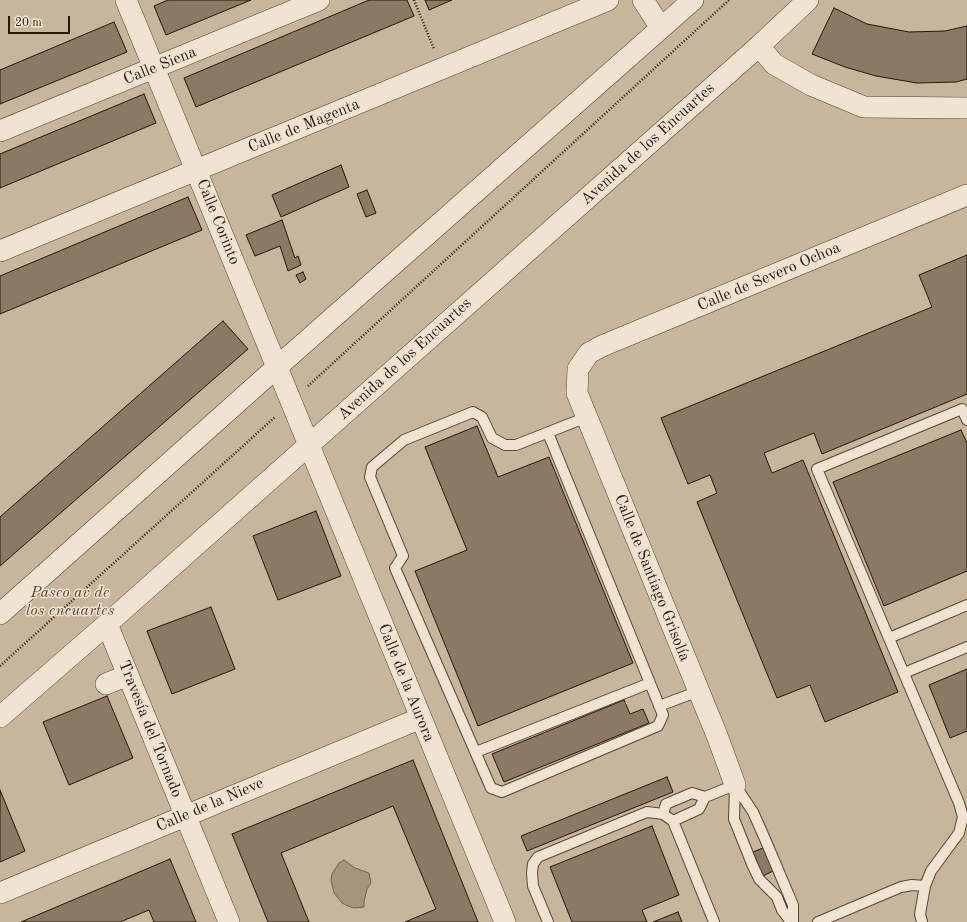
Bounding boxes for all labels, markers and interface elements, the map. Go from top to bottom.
scale bar [10,8,72,34]
text: 20 m [15,17,42,29]
street label: Calle Siena [121,43,199,89]
street label: Avenida de los Encuartes [577,79,719,209]
street label: Calle de Magenta [245,95,363,157]
street label: Calle Corinto [192,176,244,268]
street label: Calle de Severo Ochoa [695,238,843,316]
street label: Avenida de los Encuartes [334,294,476,424]
street label: Calle de Santiago Grisolía [610,492,694,664]
park label: Paseo av de los encuartes [26,583,114,621]
street label: Calle de la Aurora [374,621,438,745]
street label: Travesía del Tornado [114,658,186,800]
street label: Calle de la Nieve [153,774,267,836]

